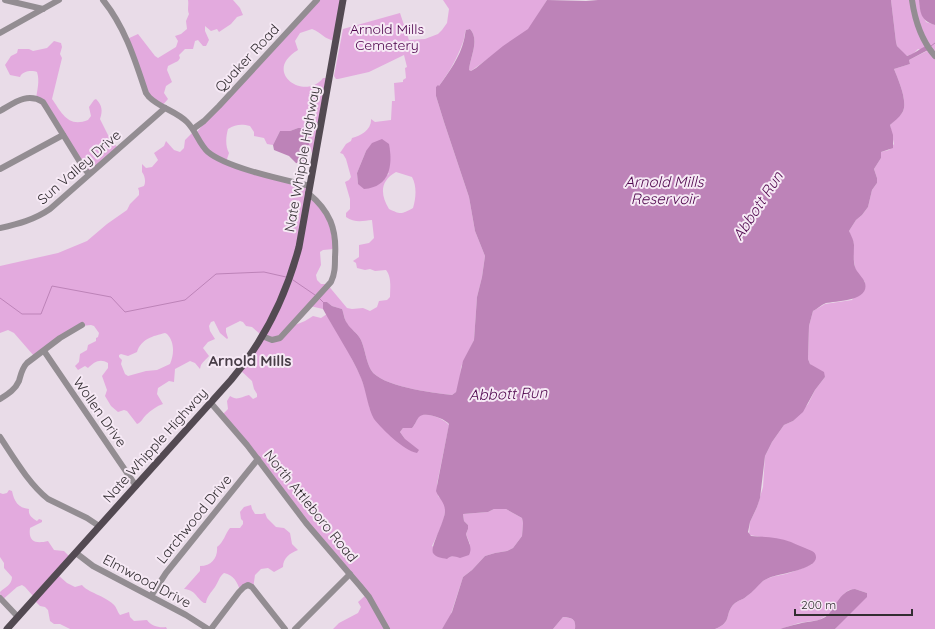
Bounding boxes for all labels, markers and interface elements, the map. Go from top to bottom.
street label: Quaker Road [211,20,283,96]
park label: Arnold Mills Cemetery [350,20,424,54]
street label: Nate Whipple Highway [280,84,324,234]
street label: Sun Valley Drive [33,126,125,208]
water label: Abbott Run [728,167,787,244]
water label: Arnold Mills Reservoir [624,172,705,208]
district label: Arnold Mills [208,351,292,370]
street label: Wollen Drive [69,373,131,451]
water label: Abbott Run [469,383,548,404]
street label: Nate Whipple Highway [99,384,211,506]
street label: North Attleboro Road [260,446,362,566]
street label: Larchwood Drive [152,471,236,567]
street label: Elmwood Drive [100,550,194,612]
scale bar [795,591,912,617]
text: 200 m [801,597,836,612]

